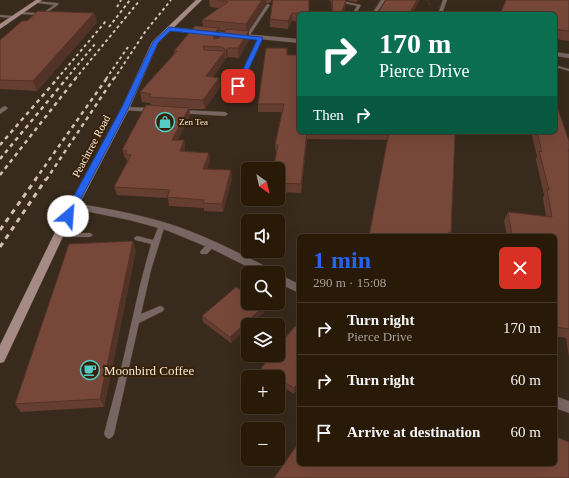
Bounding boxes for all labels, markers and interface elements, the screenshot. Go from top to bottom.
icon: right [313,28,365,80]
text: 170 m [379,28,451,59]
text: Pierce Drive [379,61,469,81]
pin [221,69,255,103]
icon: arrive [227,75,249,97]
icon: right [352,104,374,126]
text: Then [313,107,344,123]
shop icon: Zen Tea [154,111,176,133]
street label: Peachtree Road [70,112,113,179]
place label: Zen Tea [179,117,208,127]
north arrow [241,162,285,206]
map controls [241,162,285,466]
position arrow [47,195,89,237]
button: sound [241,214,285,258]
text: 1 min [313,247,371,273]
button: close [499,247,541,289]
button: search [241,266,285,310]
text: 290 m · 15:08 [313,275,386,290]
text: Turn right [347,312,414,328]
button: layers [241,318,285,362]
icon: right [313,318,335,340]
text: 170 m [503,320,541,336]
text: Pierce Drive [347,329,412,344]
cafe icon: Moonbird Coffee [79,359,101,381]
place label: Moonbird Coffee [104,363,195,378]
button: + [241,370,285,414]
icon: right [313,370,335,392]
text: Turn right [347,372,414,388]
text: 60 m [511,372,541,388]
button: − [241,422,285,466]
icon: arrive [313,422,335,444]
text: Arrive at destination [347,424,480,440]
text: 60 m [511,424,541,440]

